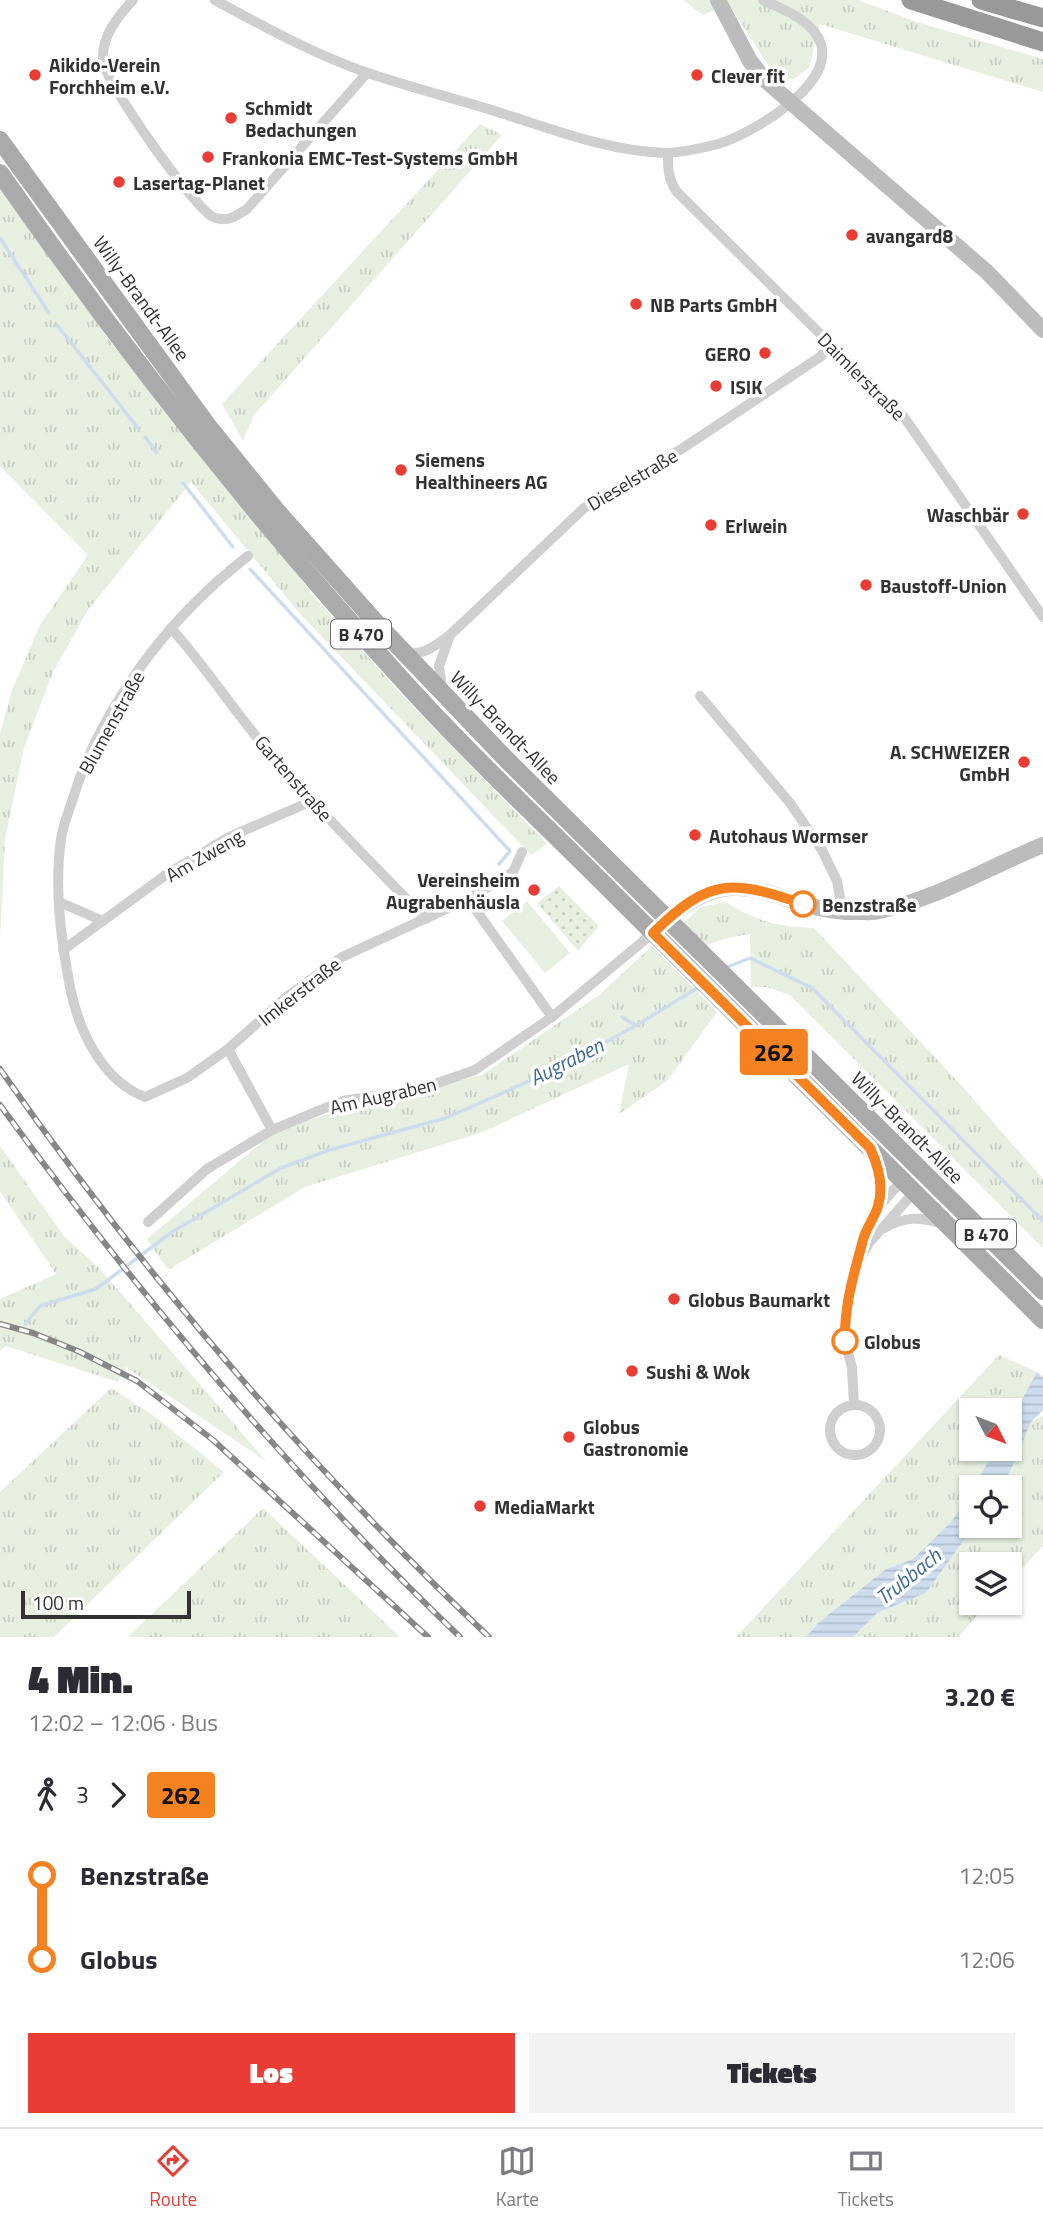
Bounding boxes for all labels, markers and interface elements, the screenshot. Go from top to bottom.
place label: Aikido-Verein Forchheim e.V. [49,50,170,101]
place label: Clever fit [711,61,785,90]
marker: Aikido-Verein Forchheim e.V. [27,67,43,83]
marker: Clever fit [689,67,705,83]
place label: Schmidt Bedachungen [245,93,357,144]
marker: Schmidt Bedachungen [223,110,239,126]
place label: Frankonia EMC-Test-Systems GmbH [222,143,518,172]
marker: Frankonia EMC-Test-Systems GmbH [200,149,216,165]
place label: Lasertag-Planet [133,168,265,197]
marker: Lasertag-Planet [111,174,127,190]
place label: avangard8 [866,221,954,250]
marker: avangard8 [844,227,860,243]
street label: Willy-Brandt-Allee [87,229,197,367]
place label: NB Parts GmbH [650,290,778,319]
marker: NB Parts GmbH [628,296,644,312]
street label: Daimlerstraße [811,325,913,427]
place label: GERO [705,339,751,368]
marker: GERO [757,345,773,361]
place label: ISIK [730,372,762,401]
marker: ISIK [708,378,724,394]
street label: Dieselstraße [581,441,683,517]
place label: Siemens Healthineers AG [415,445,548,496]
marker: Siemens Healthineers AG [393,462,409,478]
place label: Waschbär [927,500,1009,529]
marker: Waschbär [1015,506,1031,522]
place label: Erlwein [725,511,788,540]
marker: Erlwein [703,517,719,533]
place label: Baustoff-Union [880,571,1007,600]
marker: Baustoff-Union [858,577,874,593]
road number: B 470 [331,620,391,648]
street label: Willy-Brandt-Allee [444,663,568,791]
street label: Blumenstraße [71,665,151,779]
street label: Gartenstraße [248,728,340,828]
place label: A. SCHWEIZER GmbH [890,737,1010,788]
marker: A. SCHWEIZER GmbH [1016,754,1032,770]
street label: Am Zweng [160,821,248,889]
place label: Autohaus Wormser [709,821,868,850]
marker: Autohaus Wormser [687,827,703,843]
place label: Vereinsheim Augrabenhäusla [386,865,520,916]
marker: Vereinsheim Augrabenhäusla [526,882,542,898]
place label: Benzstraße [822,890,917,919]
marker: Benzstraße [790,891,816,917]
street label: Imkerstraße [252,950,346,1032]
water label: Augraben [523,1029,609,1093]
line badge: 262 [734,1029,814,1075]
text: 262 [754,1034,794,1070]
street label: Willy-Brandt-Allee [845,1064,971,1190]
street label: Am Augraben [327,1069,439,1121]
road number: B 470 [956,1219,1016,1248]
place label: Globus Baumarkt [688,1285,830,1314]
marker: Globus Baumarkt [666,1291,682,1307]
place label: Globus [864,1327,921,1356]
marker: Globus [832,1328,858,1354]
place label: Sushi & Wok [646,1357,750,1386]
marker: Sushi & Wok [624,1363,640,1379]
north arrow [959,1398,1022,1461]
map controls [959,1398,1022,1615]
place label: Globus Gastronomie [583,1412,689,1463]
marker: Globus Gastronomie [561,1429,577,1445]
button: locate [959,1475,1022,1538]
place label: MediaMarkt [494,1492,595,1521]
marker: MediaMarkt [472,1498,488,1514]
water label: Trubbach [868,1539,948,1612]
button: layers [959,1552,1022,1615]
scale bar [21,1588,191,1620]
text: 100 m [32,1588,84,1617]
text: 4 Min. [28,1650,133,1708]
text: 3.20 € [944,1677,1015,1716]
text: 12:02 – 12:06 · Bus [28,1705,218,1740]
icon: walk [28,1776,66,1814]
icon: forward [99,1776,137,1814]
text: 3 [76,1777,89,1812]
text: 262 [161,1777,201,1813]
text: Benzstraße [80,1856,209,1895]
text: 12:05 [958,1858,1015,1893]
text: Globus [80,1940,158,1979]
text: 12:06 [958,1942,1015,1977]
button: Los [28,2033,515,2113]
button: Tickets [529,2033,1015,2113]
tab: Route [149,2142,197,2213]
tab: Karte [496,2142,539,2213]
tab: Tickets [837,2142,894,2213]

